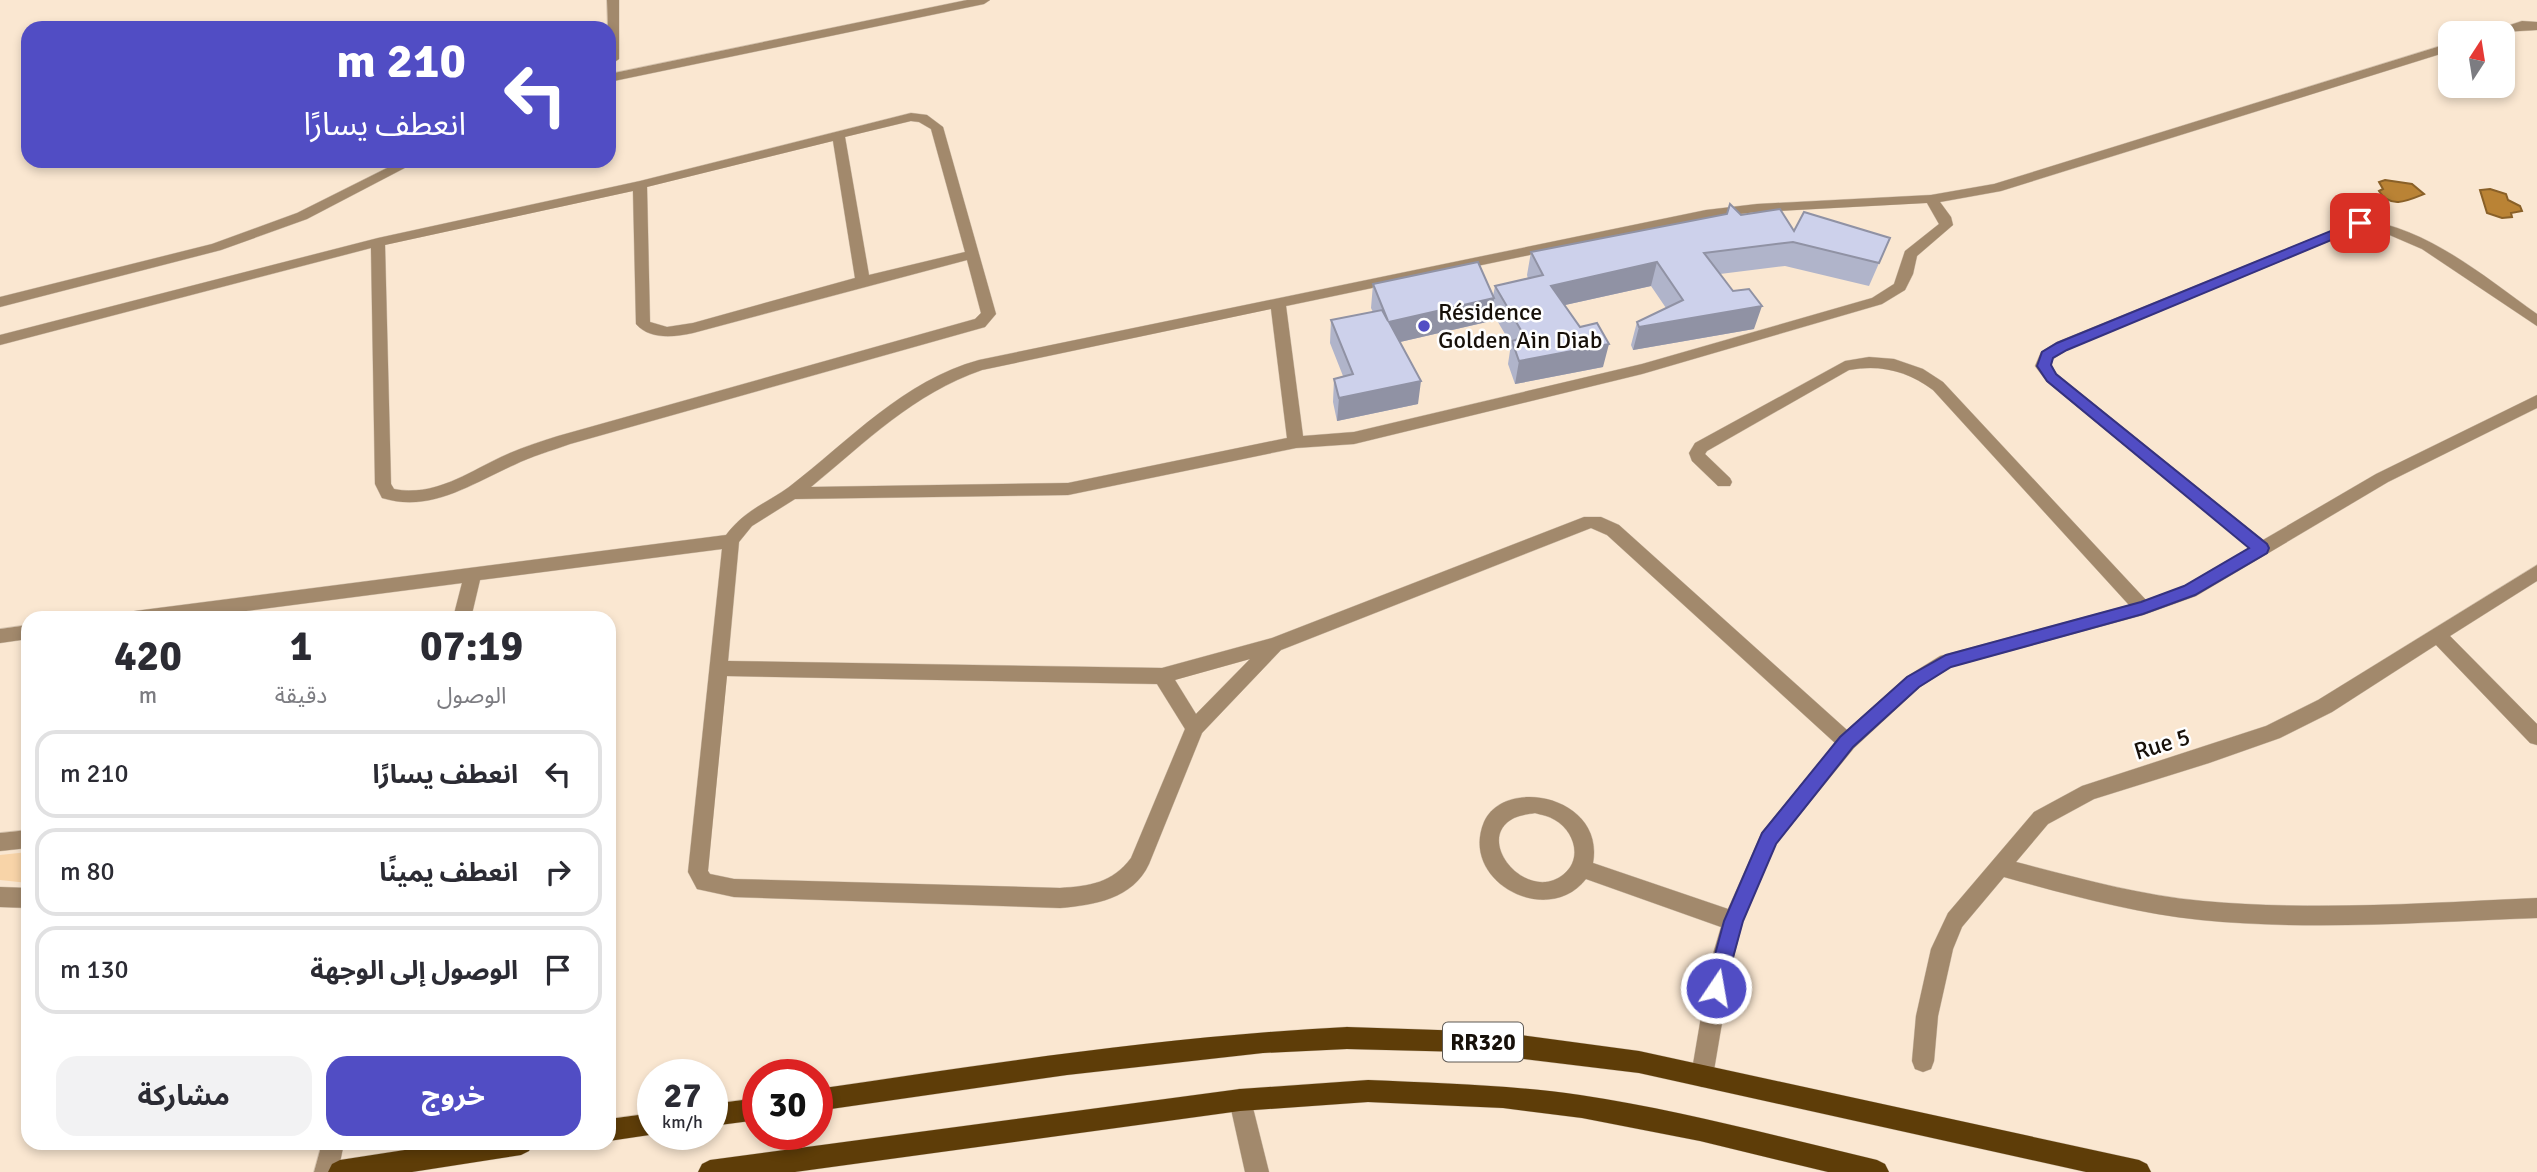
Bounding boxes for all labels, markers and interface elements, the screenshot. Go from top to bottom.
north arrow [2438,21,2515,98]
map controls [2438,21,2515,98]
text: 210 m [336,31,466,91]
icon: left [490,49,581,140]
text: انعطف يسارًا [304,105,466,144]
pin [2330,193,2390,253]
icon: arrive [2341,204,2379,242]
place label: Résidence Golden Ain Diab [1438,297,1602,355]
marker: Résidence Golden Ain Diab [1416,318,1432,334]
text: 1 [290,621,312,672]
text: 07:19 [420,621,523,672]
text: 420 [114,631,182,682]
text: m [139,681,157,710]
text: دقيقة [275,681,327,710]
text: الوصول [437,681,507,710]
street label: Rue 5 [2130,721,2194,767]
icon: left [539,755,577,793]
text: 210 m [60,758,129,790]
text: انعطف يسارًا [373,759,518,791]
icon: right [539,853,577,891]
text: 80 m [60,856,115,888]
text: انعطف يمينًا [379,857,518,889]
icon: arrive [539,951,577,989]
position arrow [1679,951,1753,1025]
text: 130 m [60,954,129,986]
text: الوصول إلى الوجهة [310,955,518,987]
road number: RR320 [1443,1023,1523,1062]
button: مشاركة [56,1056,312,1136]
button: خروج [326,1056,581,1136]
speed limit sign: 30 [742,1059,833,1150]
text: 27 [664,1074,701,1117]
text: km/h [662,1111,703,1133]

